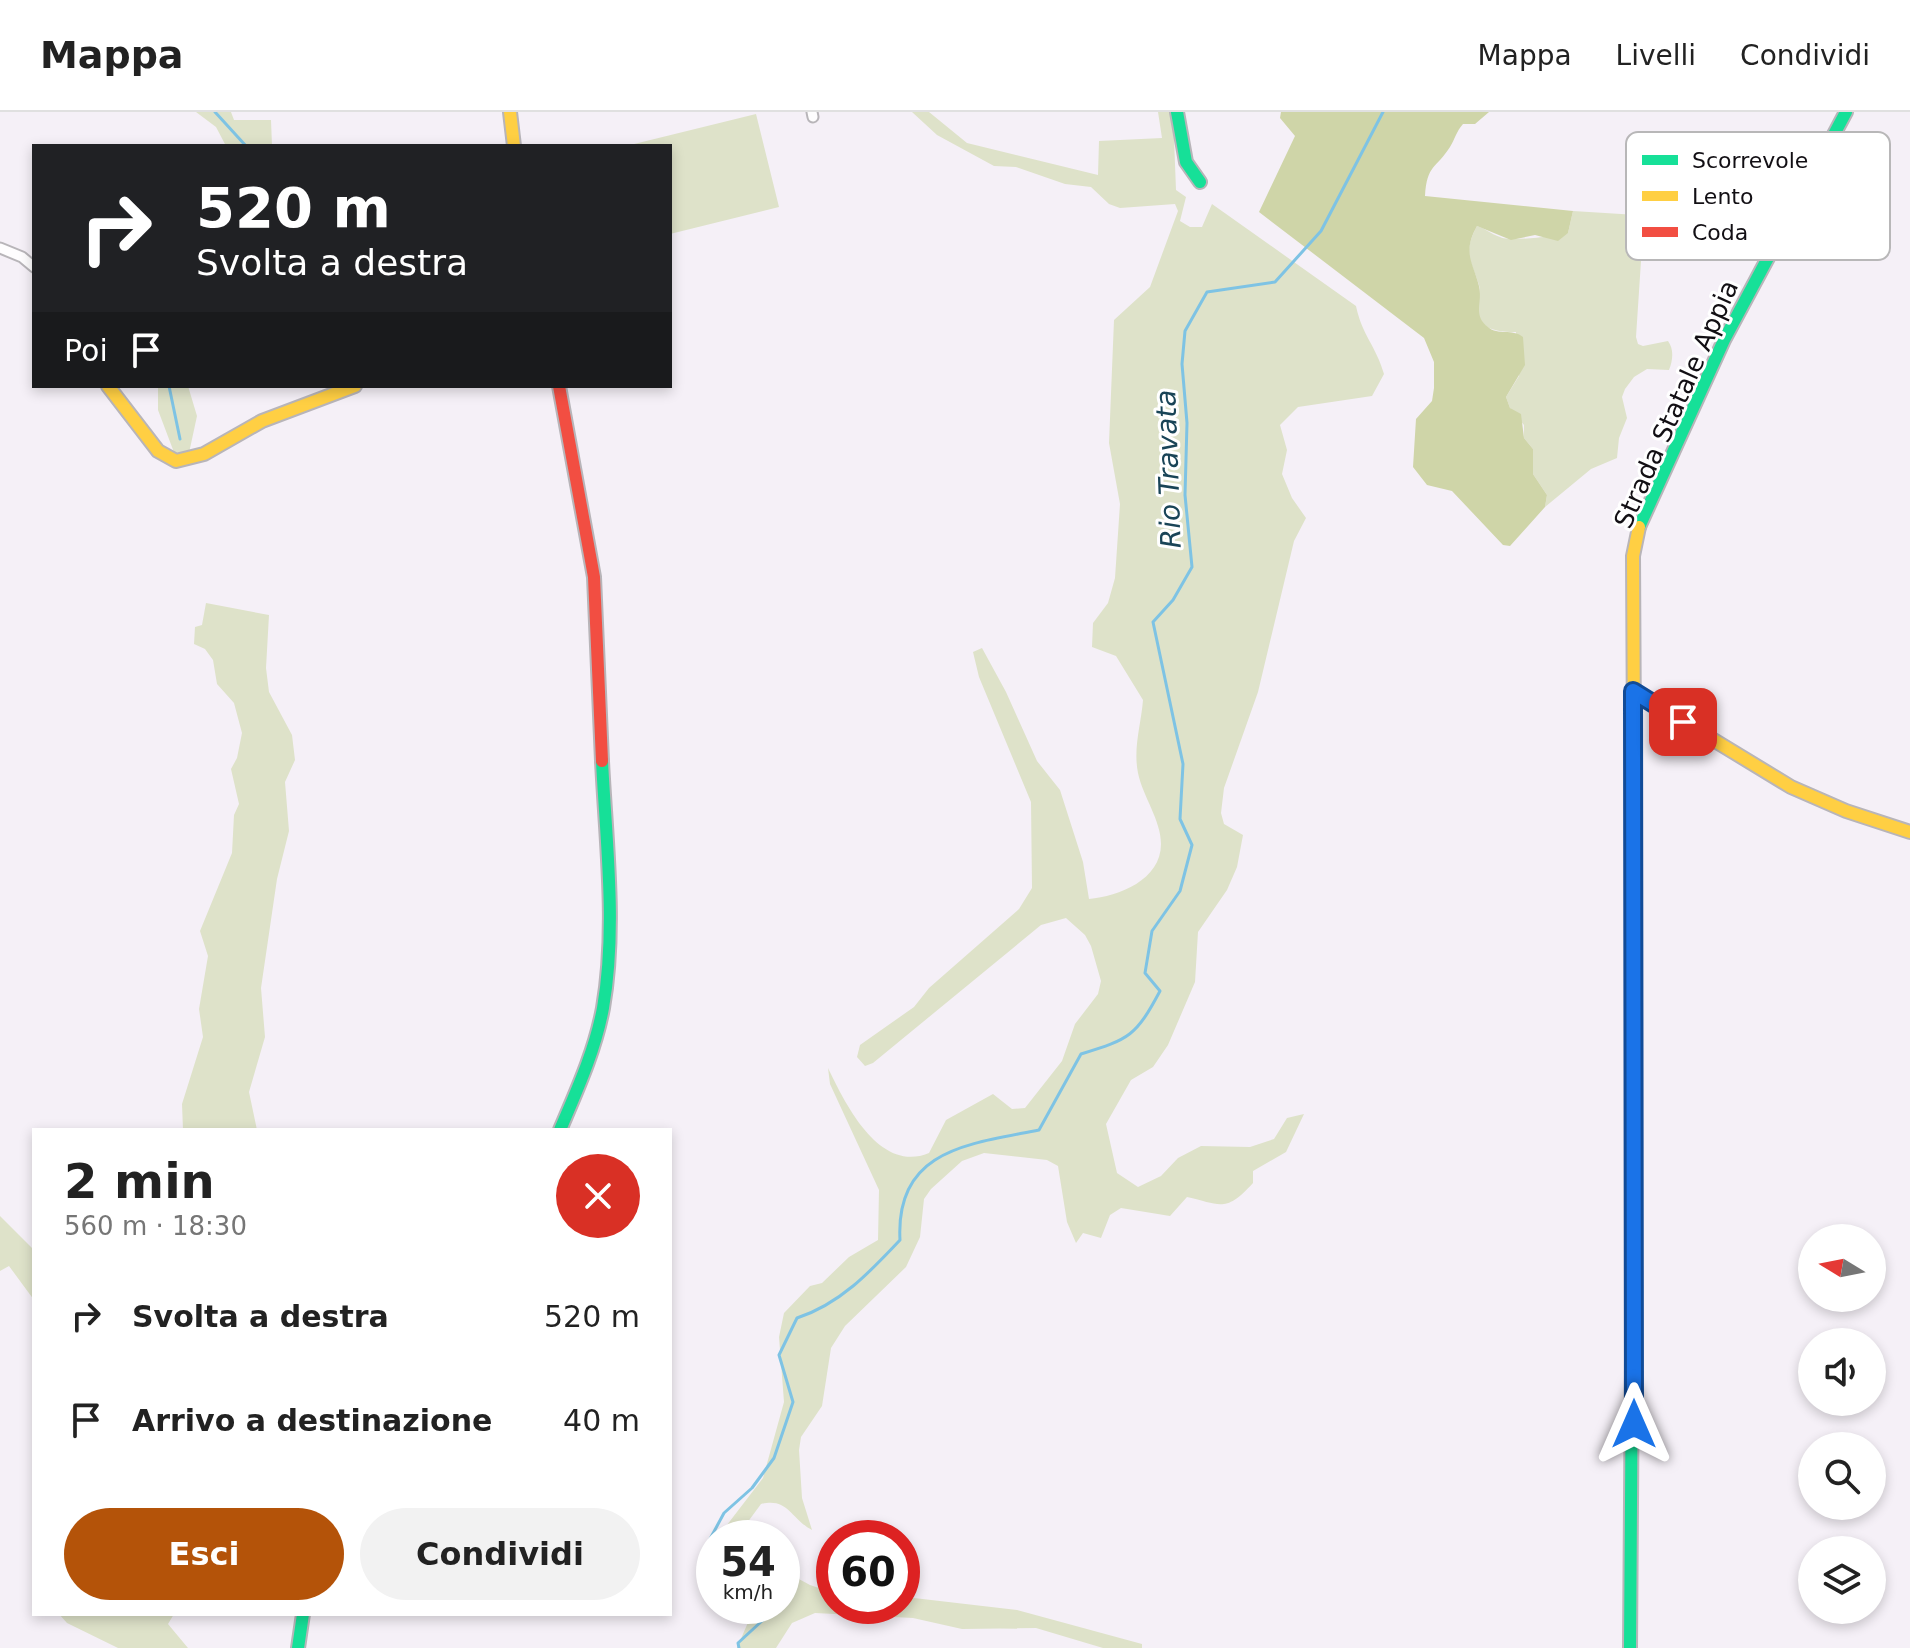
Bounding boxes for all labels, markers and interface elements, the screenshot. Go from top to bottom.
text: Mappa [40,33,184,77]
text: Mappa [1478,39,1572,72]
text: Livelli [1616,39,1696,72]
text: Condividi [1740,39,1870,72]
legend [1626,132,1890,260]
text: Scorrevole [1692,148,1808,173]
text: 520 m [196,175,391,240]
icon: right [64,176,168,280]
text: Lento [1692,184,1753,209]
text: Coda [1692,220,1748,245]
text: Svolta a destra [196,242,468,283]
street label: Strada Statale Appia [1608,275,1744,533]
icon: arrive [124,328,168,372]
text: Poi [64,333,108,368]
water label: Rio Travata [1149,389,1188,549]
pin [1649,688,1717,756]
icon: arrive [1661,700,1705,744]
text: 2 min [64,1153,215,1209]
button: close [556,1154,640,1238]
text: 560 m · 18:30 [64,1211,247,1241]
north arrow [1798,1224,1886,1312]
map controls [1798,1224,1886,1624]
icon: right [64,1294,108,1338]
text: Svolta a destra [132,1299,389,1334]
text: 520 m [544,1299,640,1334]
button: sound [1798,1328,1886,1416]
position arrow [1592,1382,1676,1466]
icon: arrive [64,1398,108,1442]
text: Arrivo a destinazione [132,1403,492,1438]
text: 40 m [563,1403,640,1438]
button: search [1798,1432,1886,1520]
button: Esci [64,1508,344,1600]
button: Condividi [360,1508,640,1600]
speed limit sign: 60 [816,1520,920,1624]
button: layers [1798,1536,1886,1624]
text: 54 [720,1539,776,1585]
text: km/h [723,1580,773,1604]

